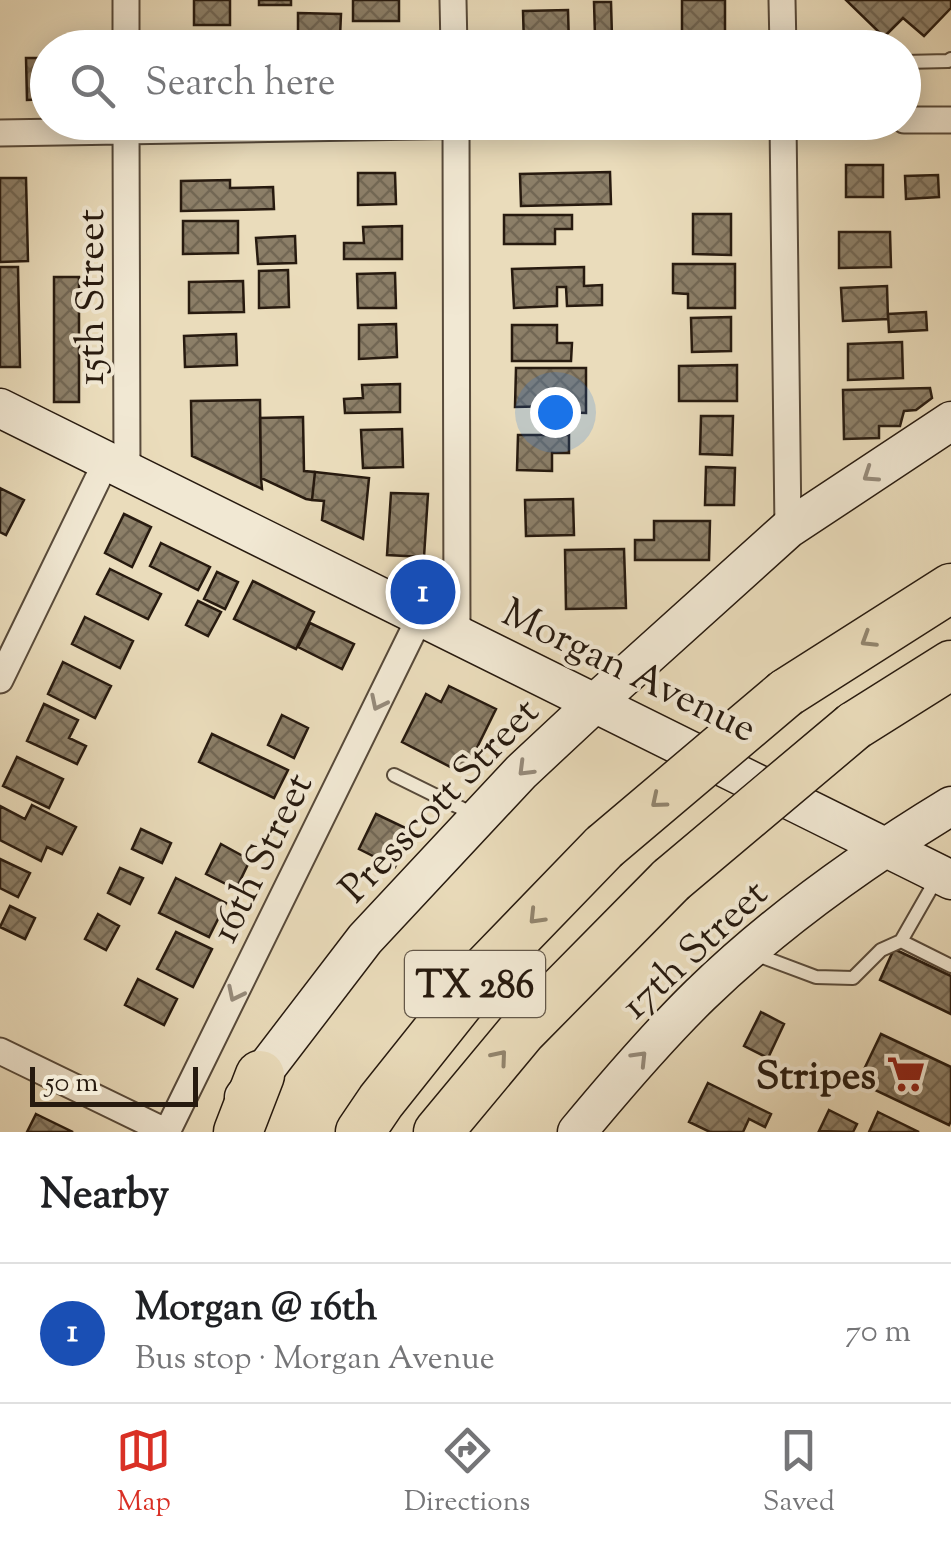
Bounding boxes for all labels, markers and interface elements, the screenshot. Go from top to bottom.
search box [30,30,921,140]
icon: search [65,58,120,113]
text: Search here [145,58,336,112]
street label: 15th Street [65,209,122,385]
your location [530,387,581,438]
one-way arrow [862,463,881,481]
pin: 1 [390,554,456,630]
street label: Morgan Avenue [491,587,765,759]
one-way arrow [861,628,879,647]
street label: Presscott Street [328,686,554,918]
one-way arrow [370,693,390,711]
one-way arrow [519,757,537,775]
street label: 16th Street [198,764,330,953]
one-way arrow [651,789,669,807]
street label: 17th Street [610,868,783,1034]
one-way arrow [530,906,548,924]
road number: TX 286 [405,951,545,1017]
one-way arrow [227,984,247,1002]
place label: Stripes [756,1050,876,1107]
one-way arrow [488,1051,506,1069]
one-way arrow [628,1051,646,1070]
supermarket icon: Stripes [885,1053,927,1095]
scale bar [30,1062,198,1106]
text: 50 m [45,1064,99,1104]
text: Nearby [40,1167,169,1227]
text: Morgan @ 16th [135,1283,377,1337]
text: 1 [67,1310,78,1356]
text: 70 m [845,1310,911,1356]
text: Bus stop · Morgan Avenue [135,1337,495,1383]
tab: Map [116,1423,171,1523]
tab: Directions [404,1423,530,1523]
tab: Saved [763,1423,835,1523]

